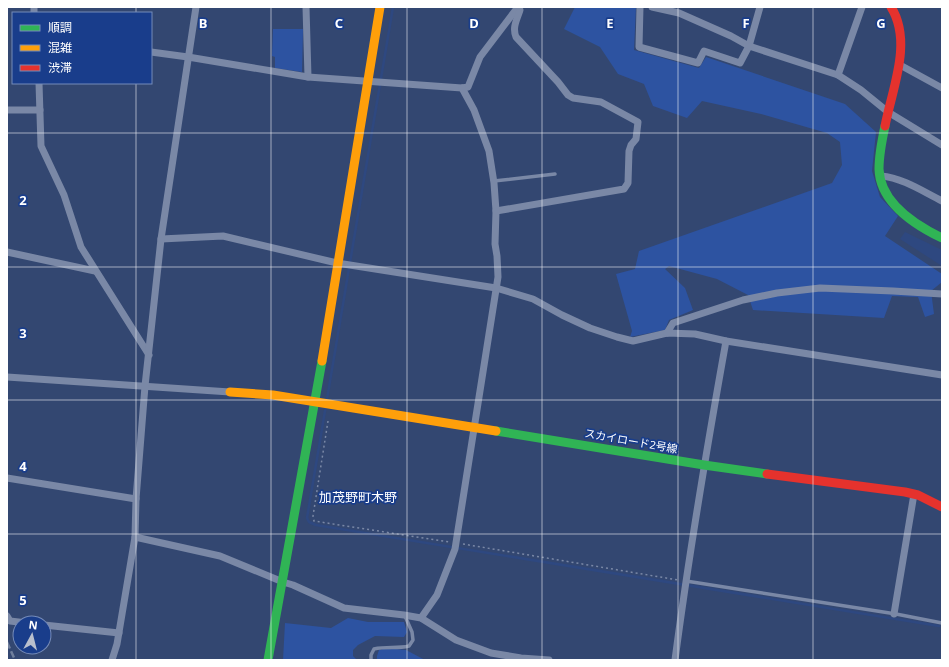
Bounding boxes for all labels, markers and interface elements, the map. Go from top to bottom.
legend [12,12,152,84]
text: B [199,14,207,32]
text: C [335,14,343,32]
text: D [469,14,479,32]
text: E [606,14,614,32]
text: F [742,14,750,32]
text: G [876,14,886,32]
text: 順調 [48,19,72,36]
text: 混雑 [48,39,72,56]
text: 渋滞 [48,59,72,76]
text: 2 [19,191,27,209]
text: 3 [19,324,27,342]
street label: スカイロード2号線 [583,425,679,456]
text: 4 [19,457,27,475]
district label: 加茂野町木野 [319,488,397,506]
text: 5 [19,591,27,609]
north arrow [12,615,52,655]
text: N [28,617,39,633]

